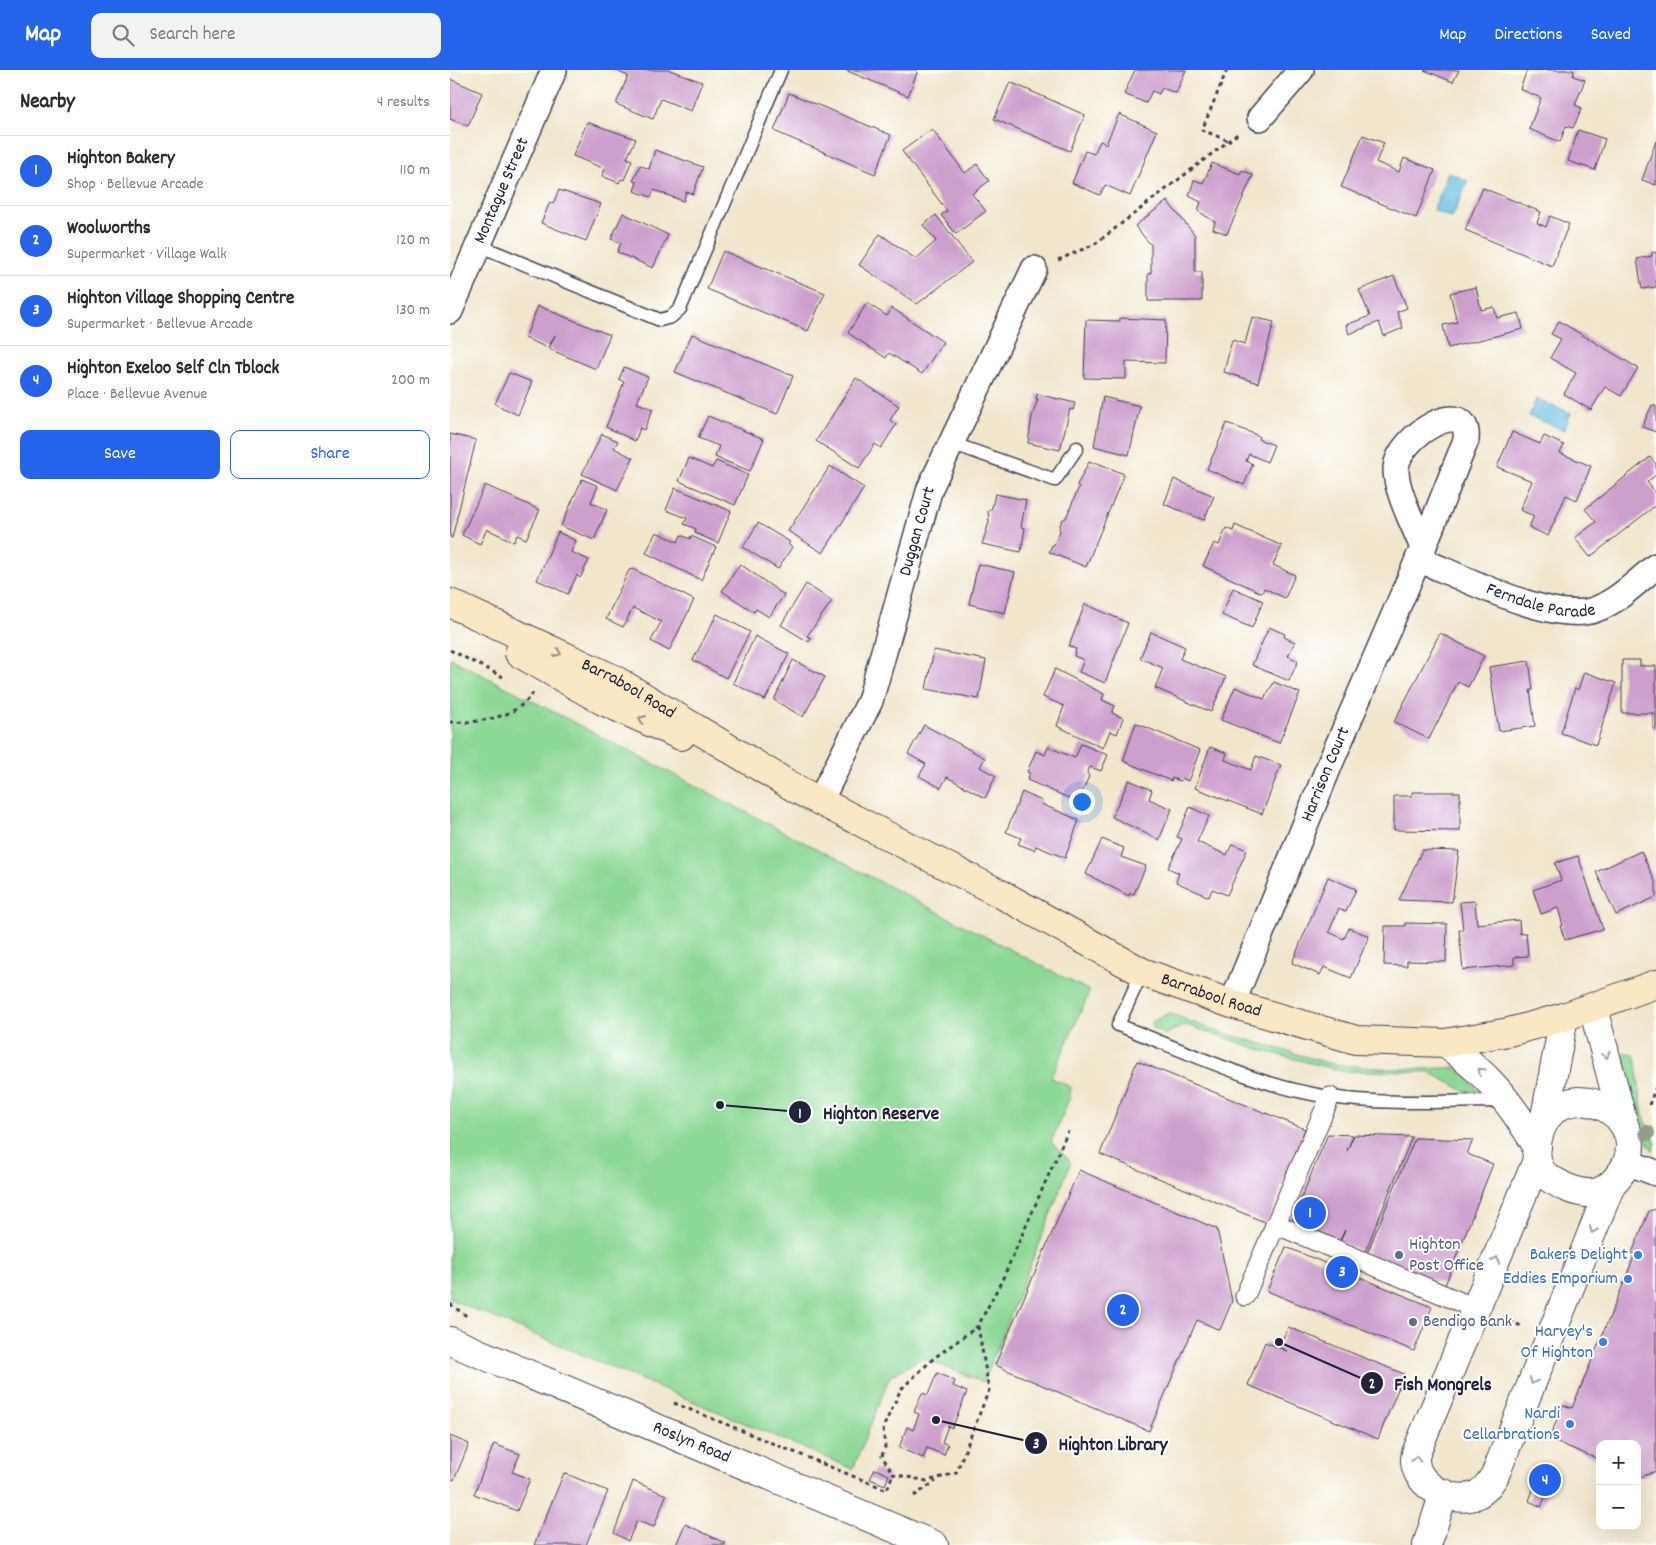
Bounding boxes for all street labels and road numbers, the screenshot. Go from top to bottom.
street label: Montague Street [468,133,536,248]
street label: Duggan Court [893,484,942,579]
street label: Ferndale Parade [1482,577,1599,625]
street label: Barrabool Road [577,653,680,726]
street label: Harrison Court [1295,723,1357,826]
street label: Barrabool Road [1157,967,1264,1024]
street label: Roslyn Road [649,1415,734,1470]

